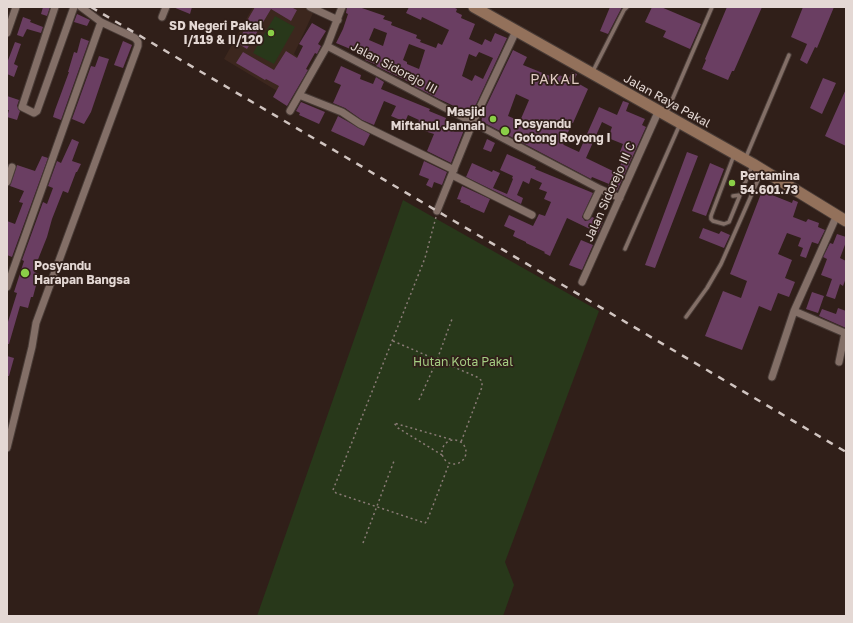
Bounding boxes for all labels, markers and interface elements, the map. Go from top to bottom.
place label: SD Negeri Pakal I/119 & II/120 [169,19,263,47]
marker: SD Negeri Pakal I/119 & II/120 [266,28,276,38]
street label: Jalan Sidorejo III [348,39,440,97]
street label: Jalan Raya Pakal [621,71,713,131]
district label: PAKAL [530,72,580,88]
place label: Masjid Miftahul Jannah [391,105,485,133]
marker: Masjid Miftahul Jannah [488,114,498,124]
place label: Posyandu Gotong Royong I [514,117,611,145]
marker: Posyandu Gotong Royong I [499,125,511,137]
street label: Jalan Sidorejo III C [582,140,638,244]
place label: Pertamina 54.601.73 [740,169,800,197]
marker: Pertamina 54.601.73 [727,178,737,188]
place label: Posyandu Harapan Bangsa [34,259,130,287]
marker: Posyandu Harapan Bangsa [19,267,31,279]
park label: Hutan Kota Pakal [413,355,513,369]

